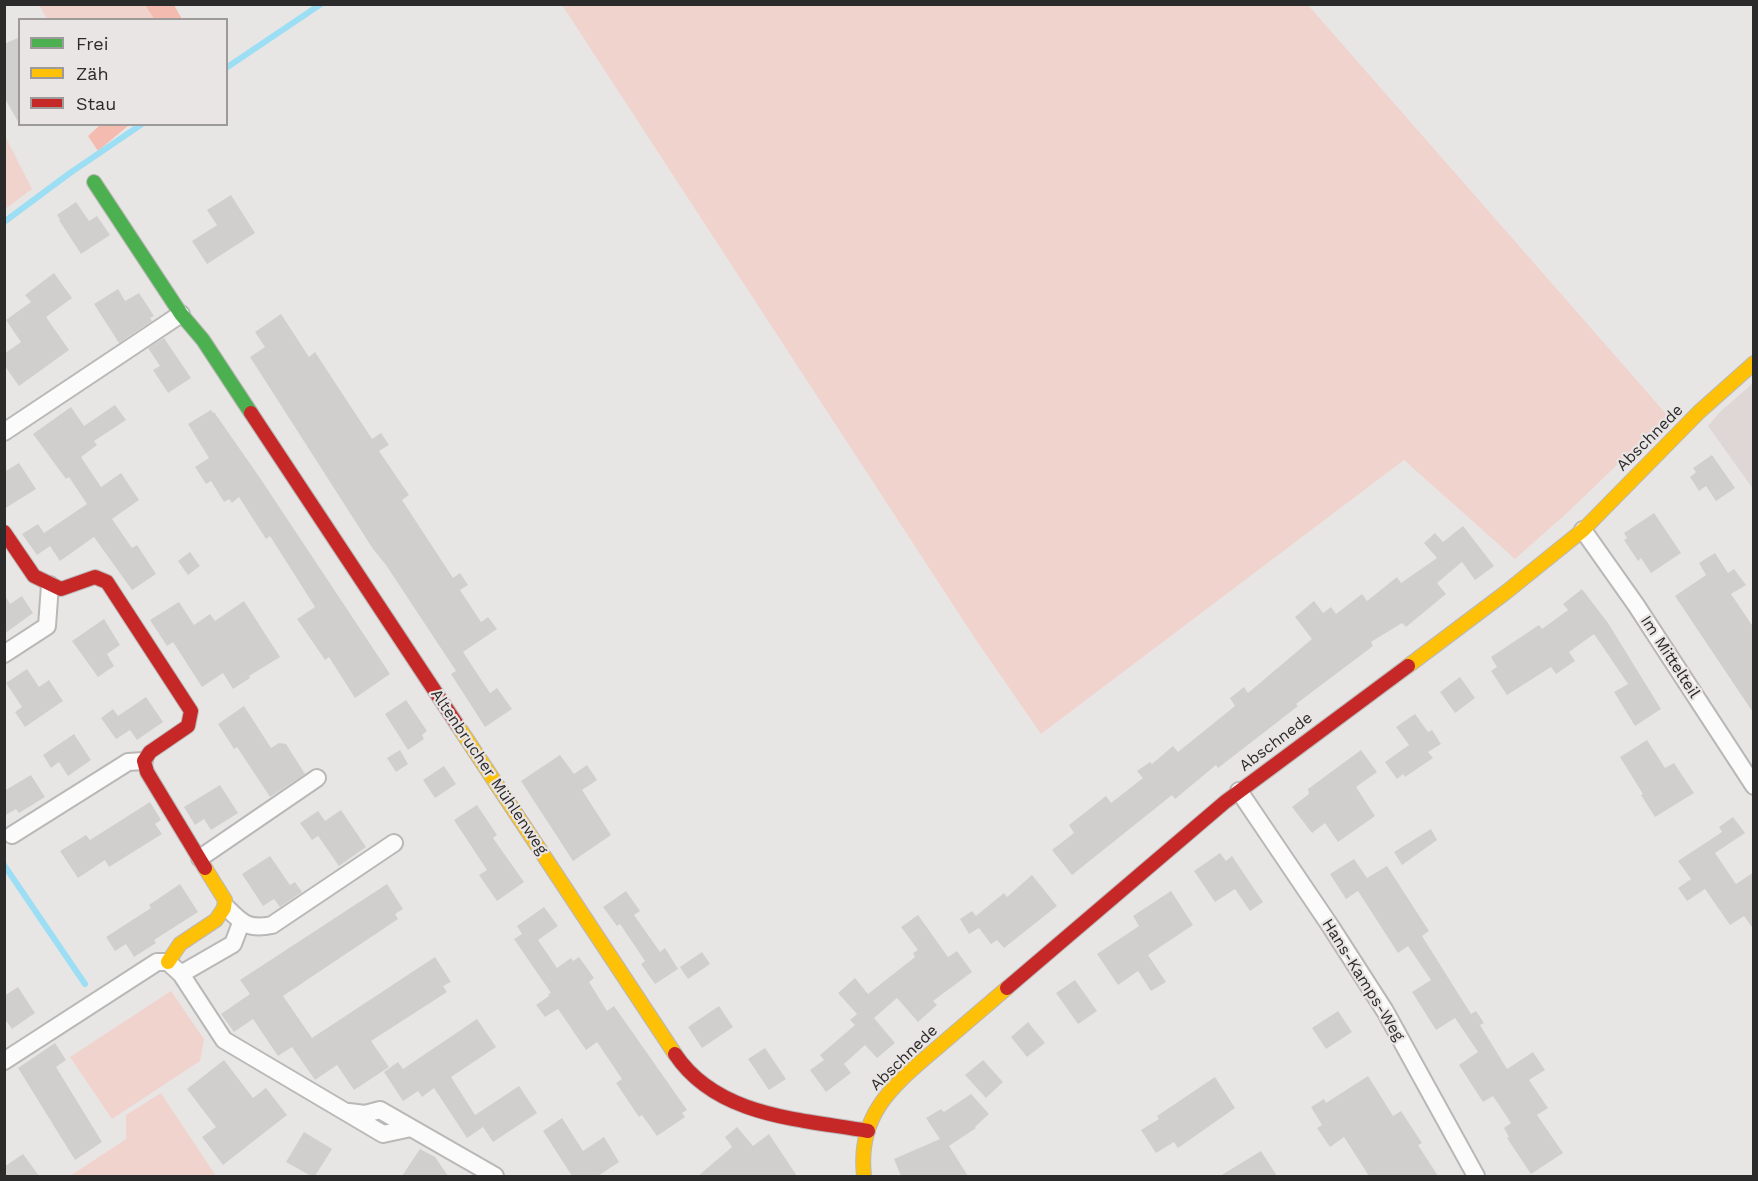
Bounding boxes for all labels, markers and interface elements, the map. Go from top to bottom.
legend [18,18,228,126]
text: Frei [76,33,108,54]
text: Zäh [76,63,109,84]
text: Stau [76,93,116,114]
street label: Abschnede [1613,401,1687,475]
street label: Im Mittelteil [1636,612,1704,702]
street label: Altenbrucher Mühlenweg [426,686,552,858]
street label: Abschnede [1236,708,1316,776]
street label: Hans-Kamps-Weg [1318,915,1408,1045]
street label: Abschnede [866,1021,942,1095]

